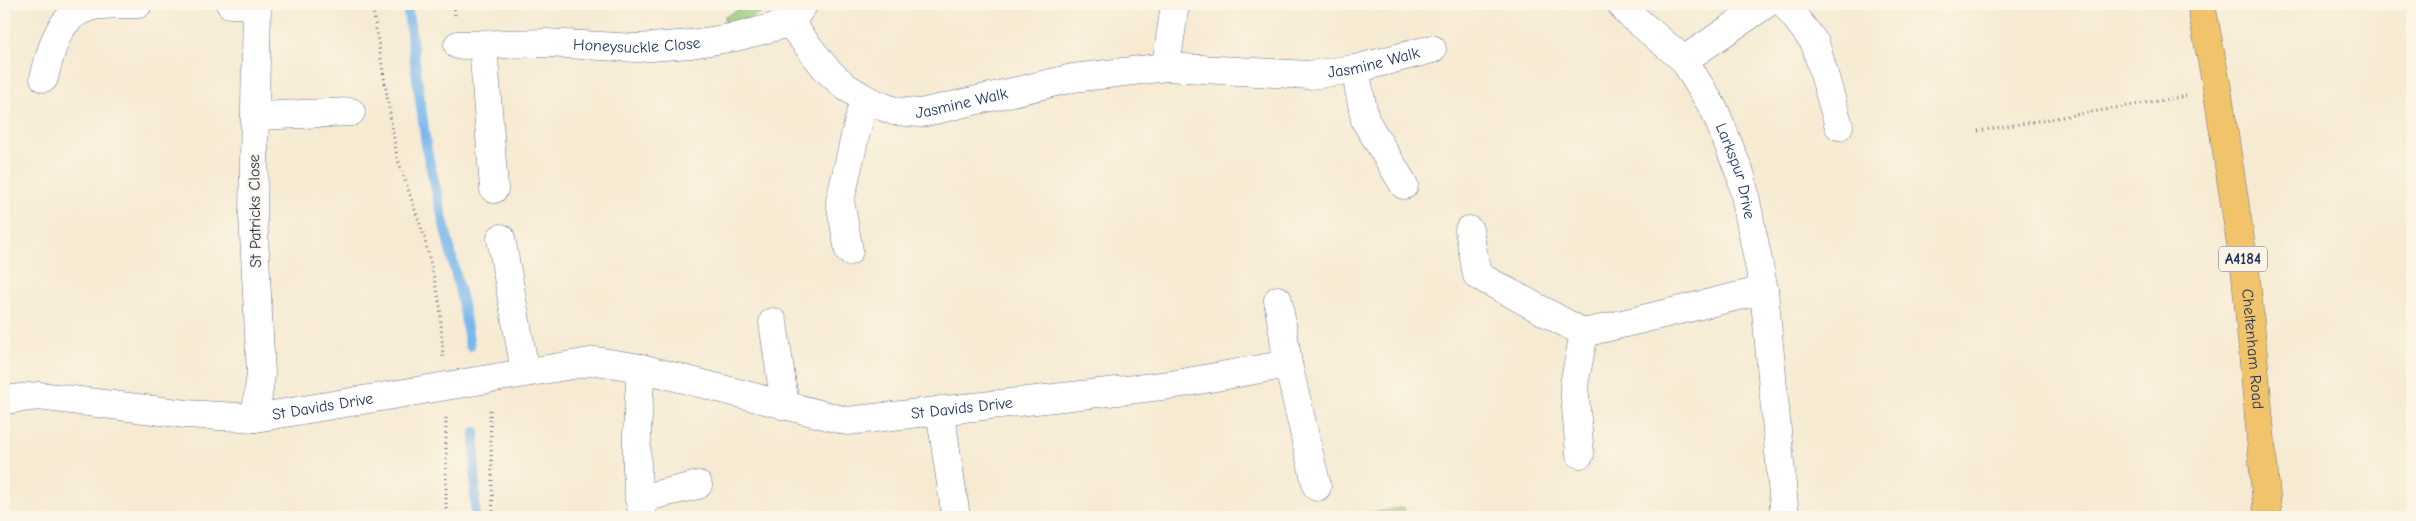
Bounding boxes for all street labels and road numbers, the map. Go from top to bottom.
street label: Honeysuckle Close [573,34,702,57]
street label: Jasmine Walk [1327,44,1422,82]
street label: Jasmine Walk [915,84,1010,122]
street label: Larkspur Drive [1712,121,1758,221]
street label: St Patricks Close [245,154,265,268]
road number: A4184 [2219,246,2267,272]
street label: Cheltenham Road [2238,288,2267,410]
street label: St Davids Drive [271,389,375,424]
street label: St Davids Drive [910,394,1014,423]

